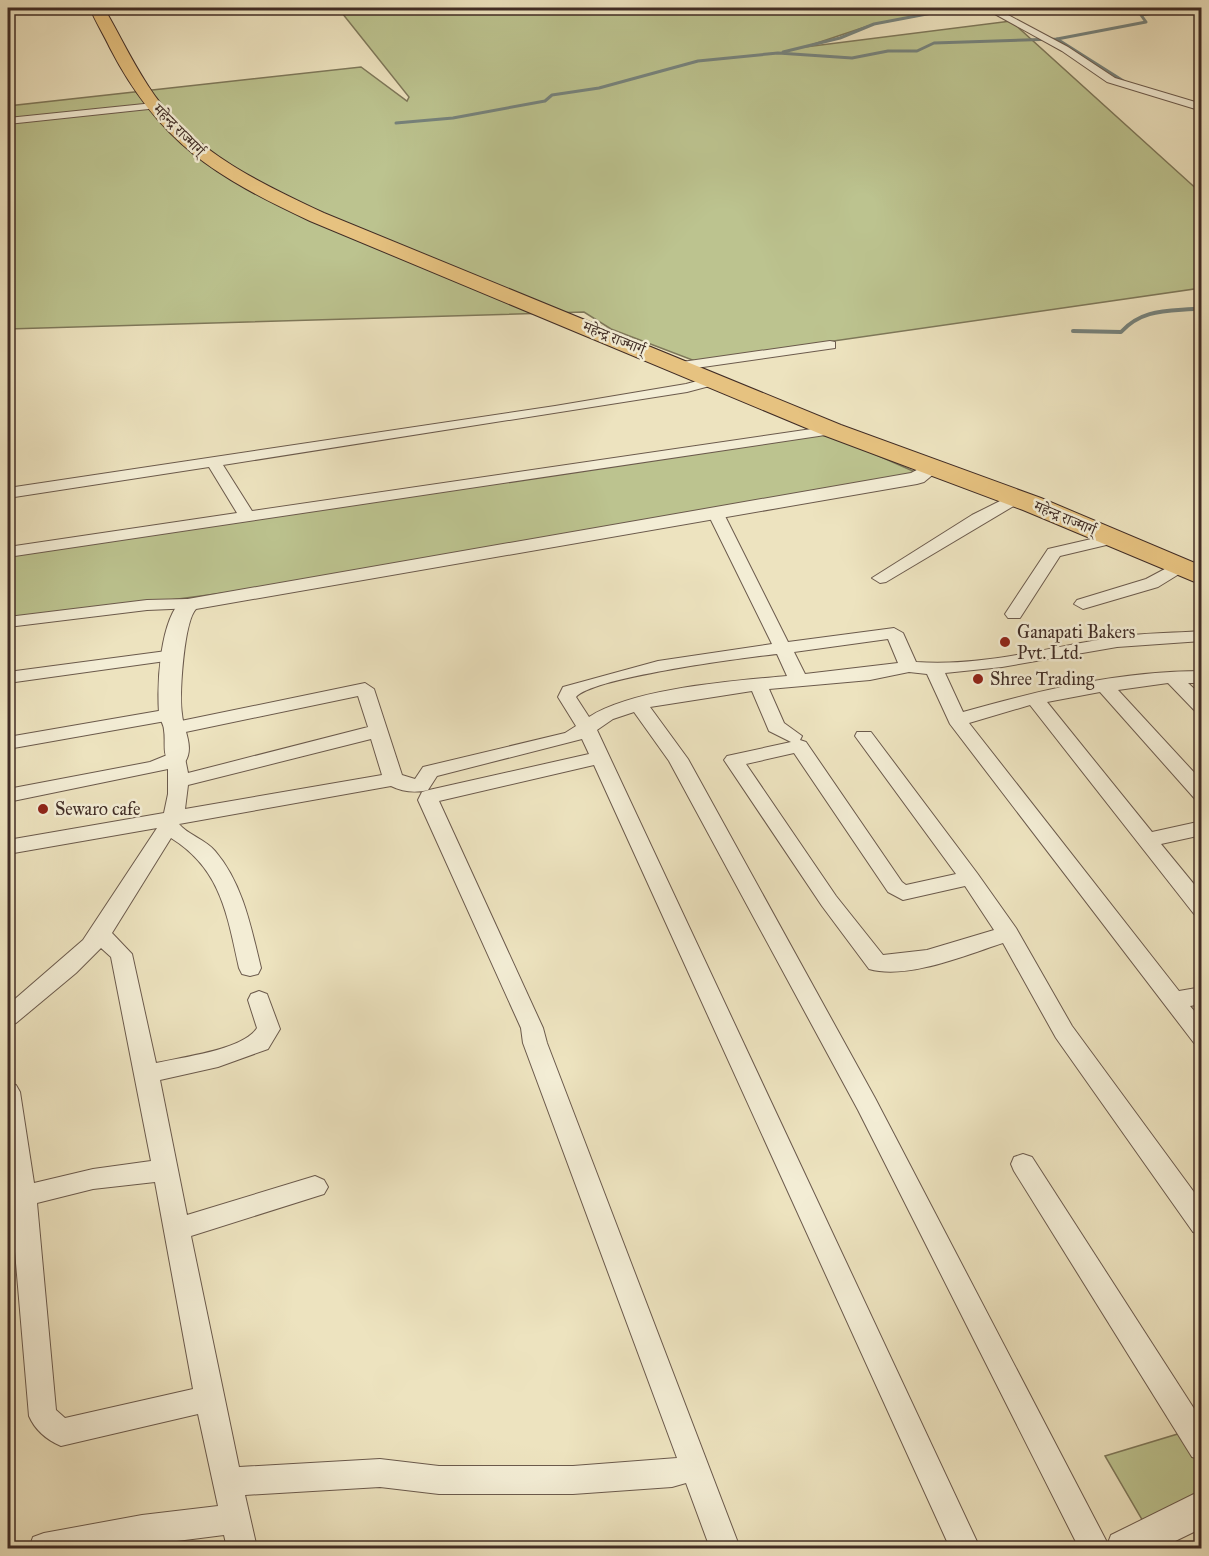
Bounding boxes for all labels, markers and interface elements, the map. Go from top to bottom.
street label: महेन्द्र राज्मार्ग् [148,100,210,162]
street label: महेन्द्र राज्मार्ग् [579,317,650,361]
street label: महेन्द्र राज्मार्ग् [1030,496,1101,541]
place label: Ganapati Bakers Pvt. Ltd. [1017,621,1135,664]
marker: Ganapati Bakers Pvt. Ltd. [998,635,1012,649]
place label: Shree Trading [990,668,1095,691]
marker: Shree Trading [971,672,985,686]
place label: Sewaro cafe [55,798,141,820]
marker: Sewaro cafe [36,802,50,816]

